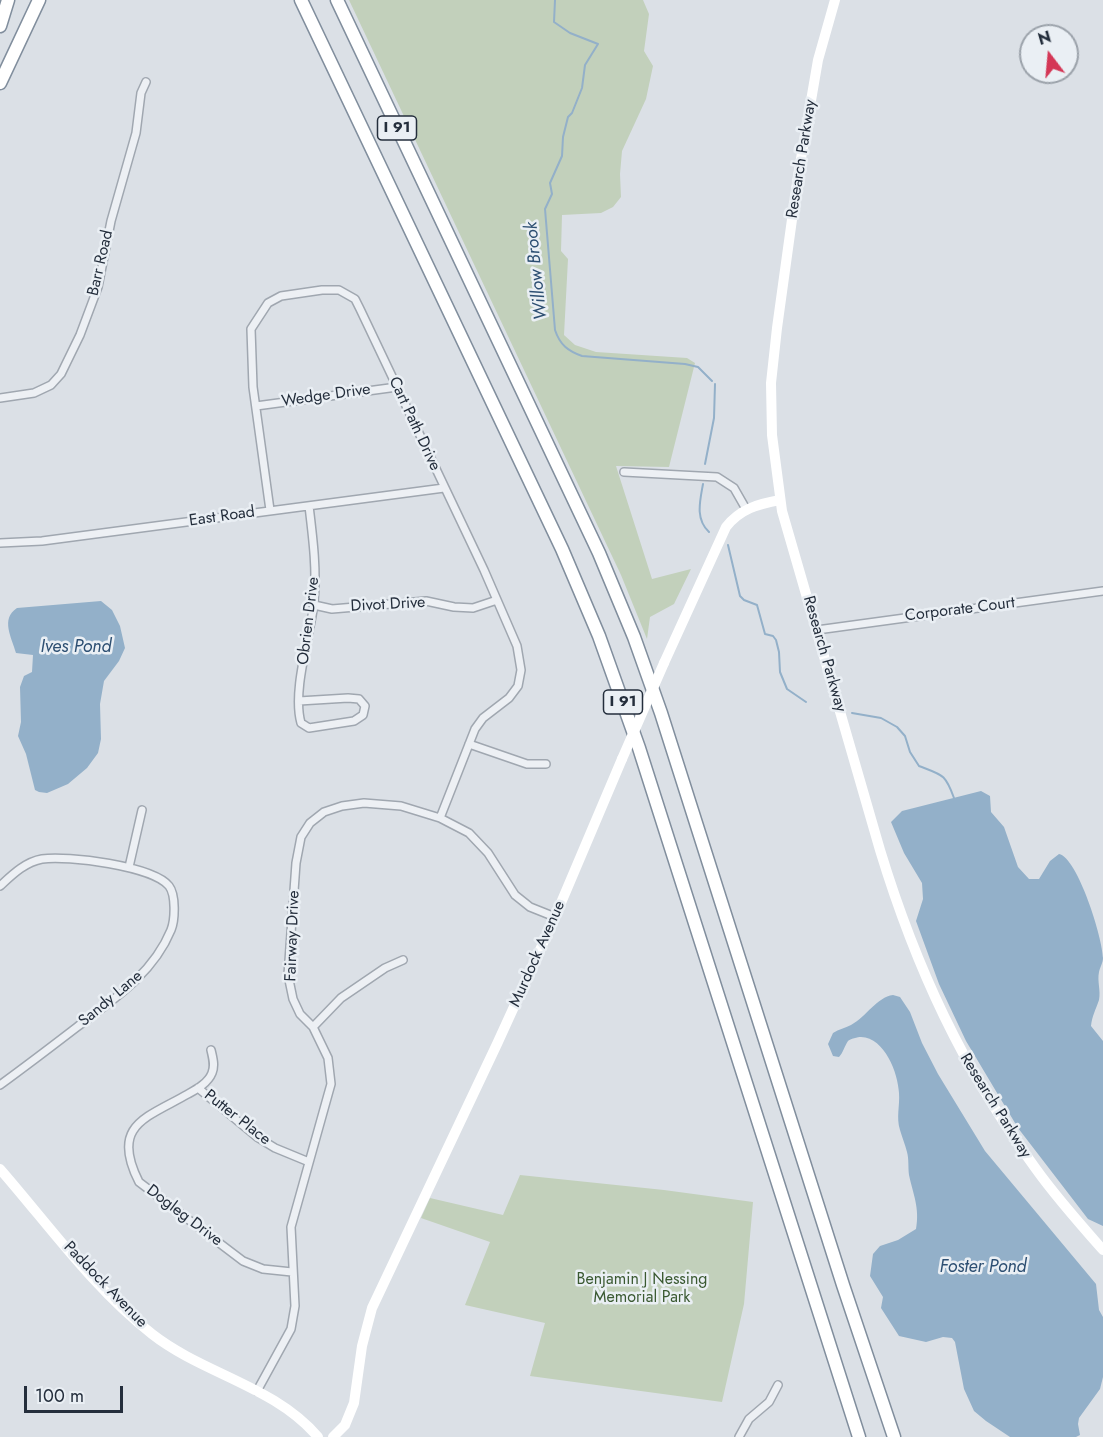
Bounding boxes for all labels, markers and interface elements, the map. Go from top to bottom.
north arrow [1019,24,1079,84]
text: N [1035,25,1054,51]
street label: Research Parkway [783,98,821,220]
road number: I 91 [378,116,416,140]
water label: Willow Brook [521,221,553,321]
street label: Barr Road [84,228,118,298]
street label: Cart Path Drive [384,374,444,474]
street label: Wedge Drive [280,380,372,412]
street label: East Road [188,503,256,531]
street label: Obrien Drive [294,576,324,666]
street label: Divot Drive [350,593,426,617]
street label: Research Parkway [798,594,850,714]
street label: Corporate Court [904,594,1016,626]
water label: Ives Pond [41,637,111,659]
road number: I 91 [604,690,642,714]
street label: Fairway Drive [282,890,304,982]
street label: Murdock Avenue [506,898,570,1010]
street label: Sandy Lane [75,967,147,1031]
street label: Research Parkway [955,1050,1035,1162]
street label: Putter Place [200,1086,274,1150]
street label: Dogleg Drive [142,1181,226,1251]
street label: Paddock Avenue [59,1238,151,1332]
water label: Foster Pond [939,1257,1027,1279]
park label: Benjamin J Nessing Memorial Park [577,1270,707,1308]
scale bar [27,1374,126,1412]
text: 100 m [35,1383,84,1409]

